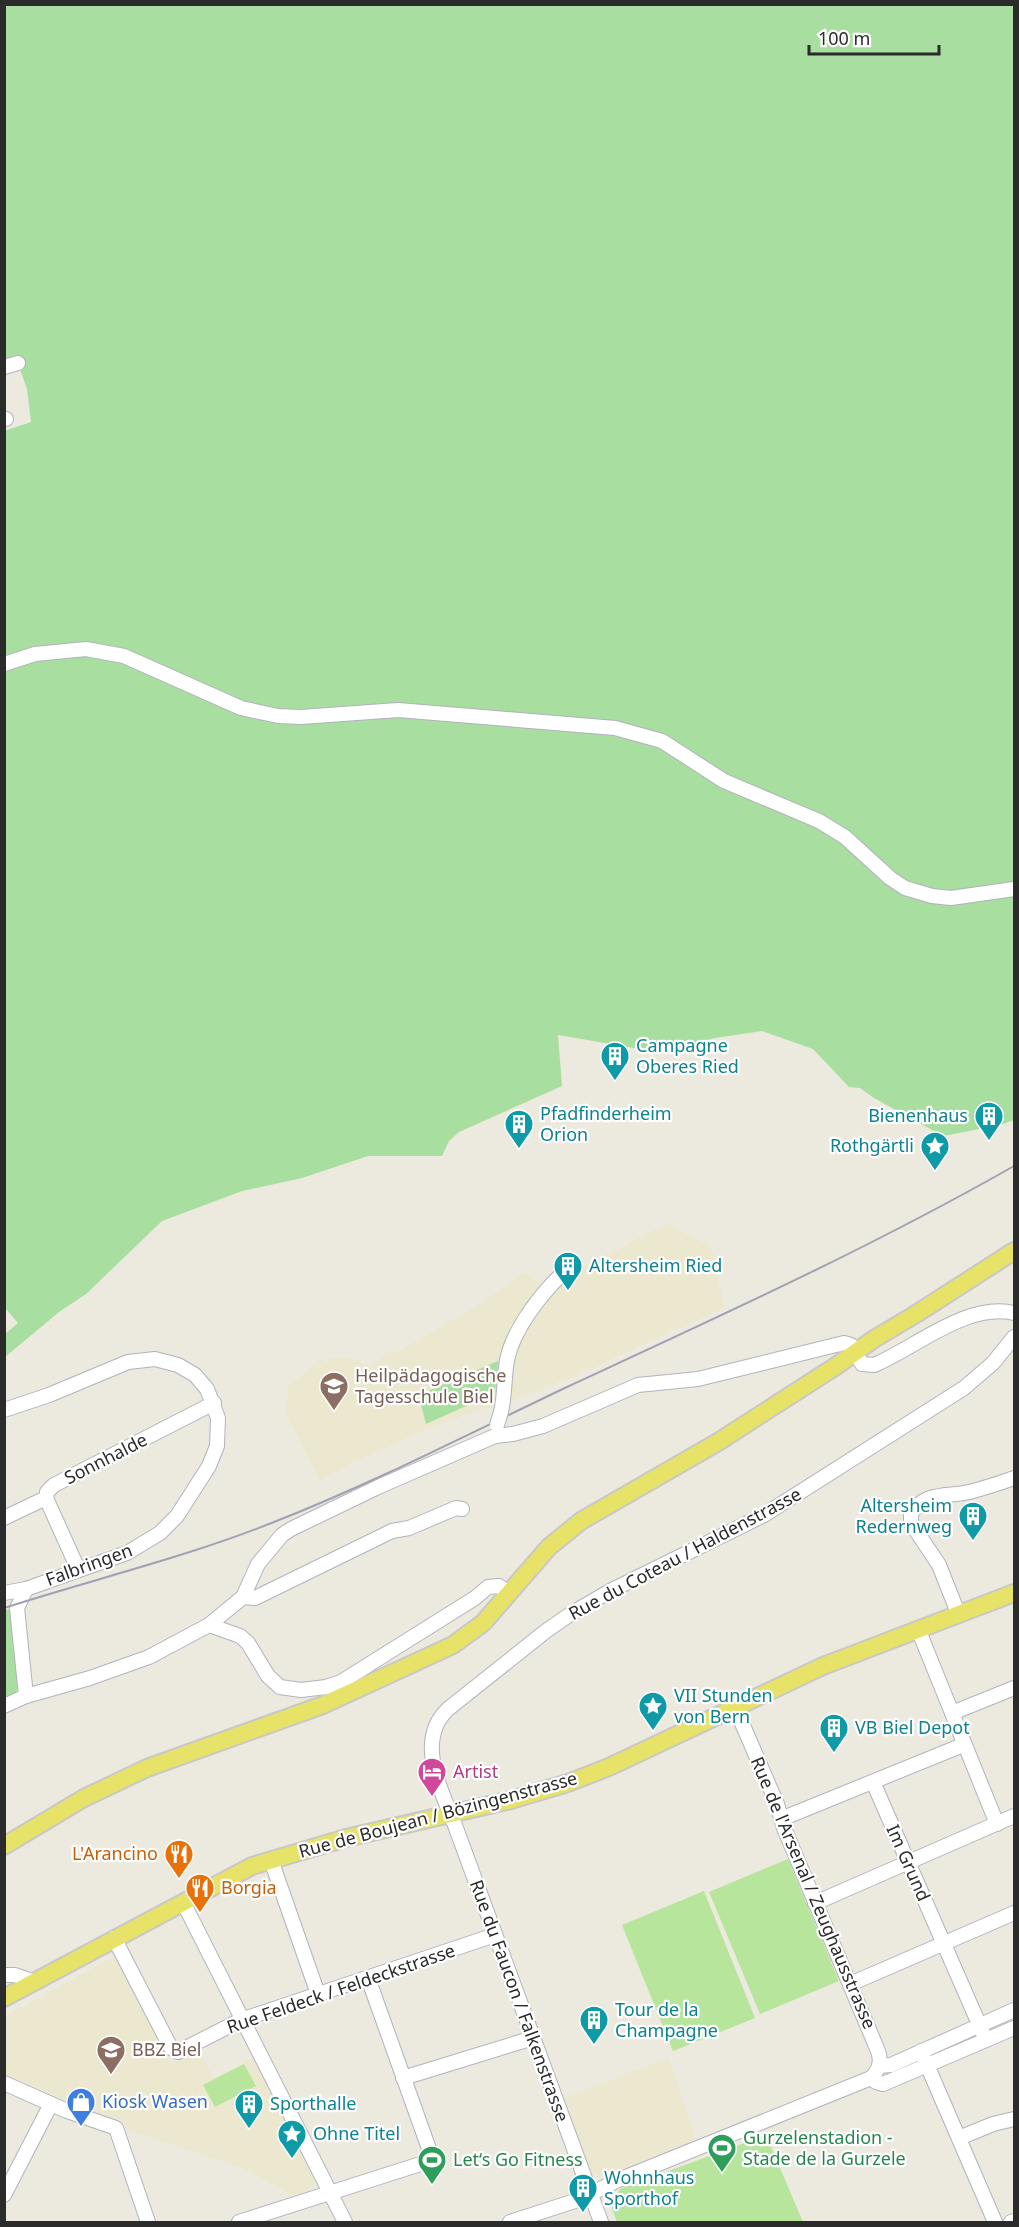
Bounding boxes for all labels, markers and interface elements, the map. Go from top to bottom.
scale bar [809,18,940,56]
text: 100 m [818,26,870,50]
place label: Campagne Oberes Ried [636,1033,739,1078]
building icon: Campagne Oberes Ried [599,1040,631,1082]
building icon: Bienenhaus [973,1100,1005,1142]
place label: Pfadfinderheim Orion [540,1101,672,1146]
place label: Bienenhaus [868,1103,968,1127]
building icon: Pfadfinderheim Orion [503,1108,535,1150]
place icon: Rothgärtli [919,1130,951,1172]
place label: Rothgärtli [830,1133,914,1157]
building icon: Altersheim Ried [552,1250,584,1292]
place label: Altersheim Ried [589,1253,722,1277]
place label: Heilpädagogische Tagesschule Biel [355,1363,506,1408]
school or university icon: Heilpädagogische Tagesschule Biel [318,1370,350,1412]
street label: Sonnhalde [60,1427,151,1489]
street label: Rue du Coteau / Haldenstrasse [564,1481,805,1625]
place label: Altersheim Redernweg [856,1493,952,1538]
building icon: Altersheim Redernweg [957,1500,989,1542]
street label: Falbringen [42,1537,135,1591]
place label: VII Stunden von Bern [674,1683,773,1728]
place icon: VII Stunden von Bern [637,1690,669,1732]
building icon: VB Biel Depot [818,1712,850,1754]
place label: VB Biel Depot [855,1715,970,1739]
street label: Rue de l'Arsenal / Zeughausstrasse [746,1753,882,2032]
hotel icon: Artist [416,1756,448,1798]
place label: Artist [453,1759,499,1783]
street label: Rue de Boujean / Bözingenstrasse [296,1765,580,1863]
street label: Im Grund [881,1820,936,1905]
restaurant icon: L'Arancino [163,1838,195,1880]
place label: L'Arancino [72,1841,158,1865]
restaurant icon: Borgia [184,1872,216,1914]
place label: Borgia [221,1875,277,1899]
street label: Rue du Faucon / Falkenstrasse [465,1876,575,2125]
street label: Rue Feldeck / Feldeckstrasse [223,1938,458,2038]
place label: Tour de la Champagne [615,1997,718,2042]
building icon: Tour de la Champagne [578,2004,610,2046]
school or university icon: BBZ Biel [95,2034,127,2076]
place label: BBZ Biel [132,2037,202,2061]
shop icon: Kiosk Wasen [65,2086,97,2128]
building icon: Sporthalle [233,2088,265,2130]
place label: Kiosk Wasen [102,2089,208,2113]
place label: Sporthalle [270,2091,356,2115]
place icon: Ohne Titel [276,2118,308,2160]
place label: Ohne Titel [313,2121,400,2145]
place label: Gurzelenstadion - Stade de la Gurzele [743,2125,906,2170]
sports icon: Gurzelenstadion - Stade de la Gurzele [706,2132,738,2174]
sports icon: Let‘s Go Fitness [416,2144,448,2186]
place label: Let‘s Go Fitness [453,2147,583,2171]
place label: Wohnhaus Sporthof [604,2165,695,2210]
building icon: Wohnhaus Sporthof [567,2172,599,2214]

